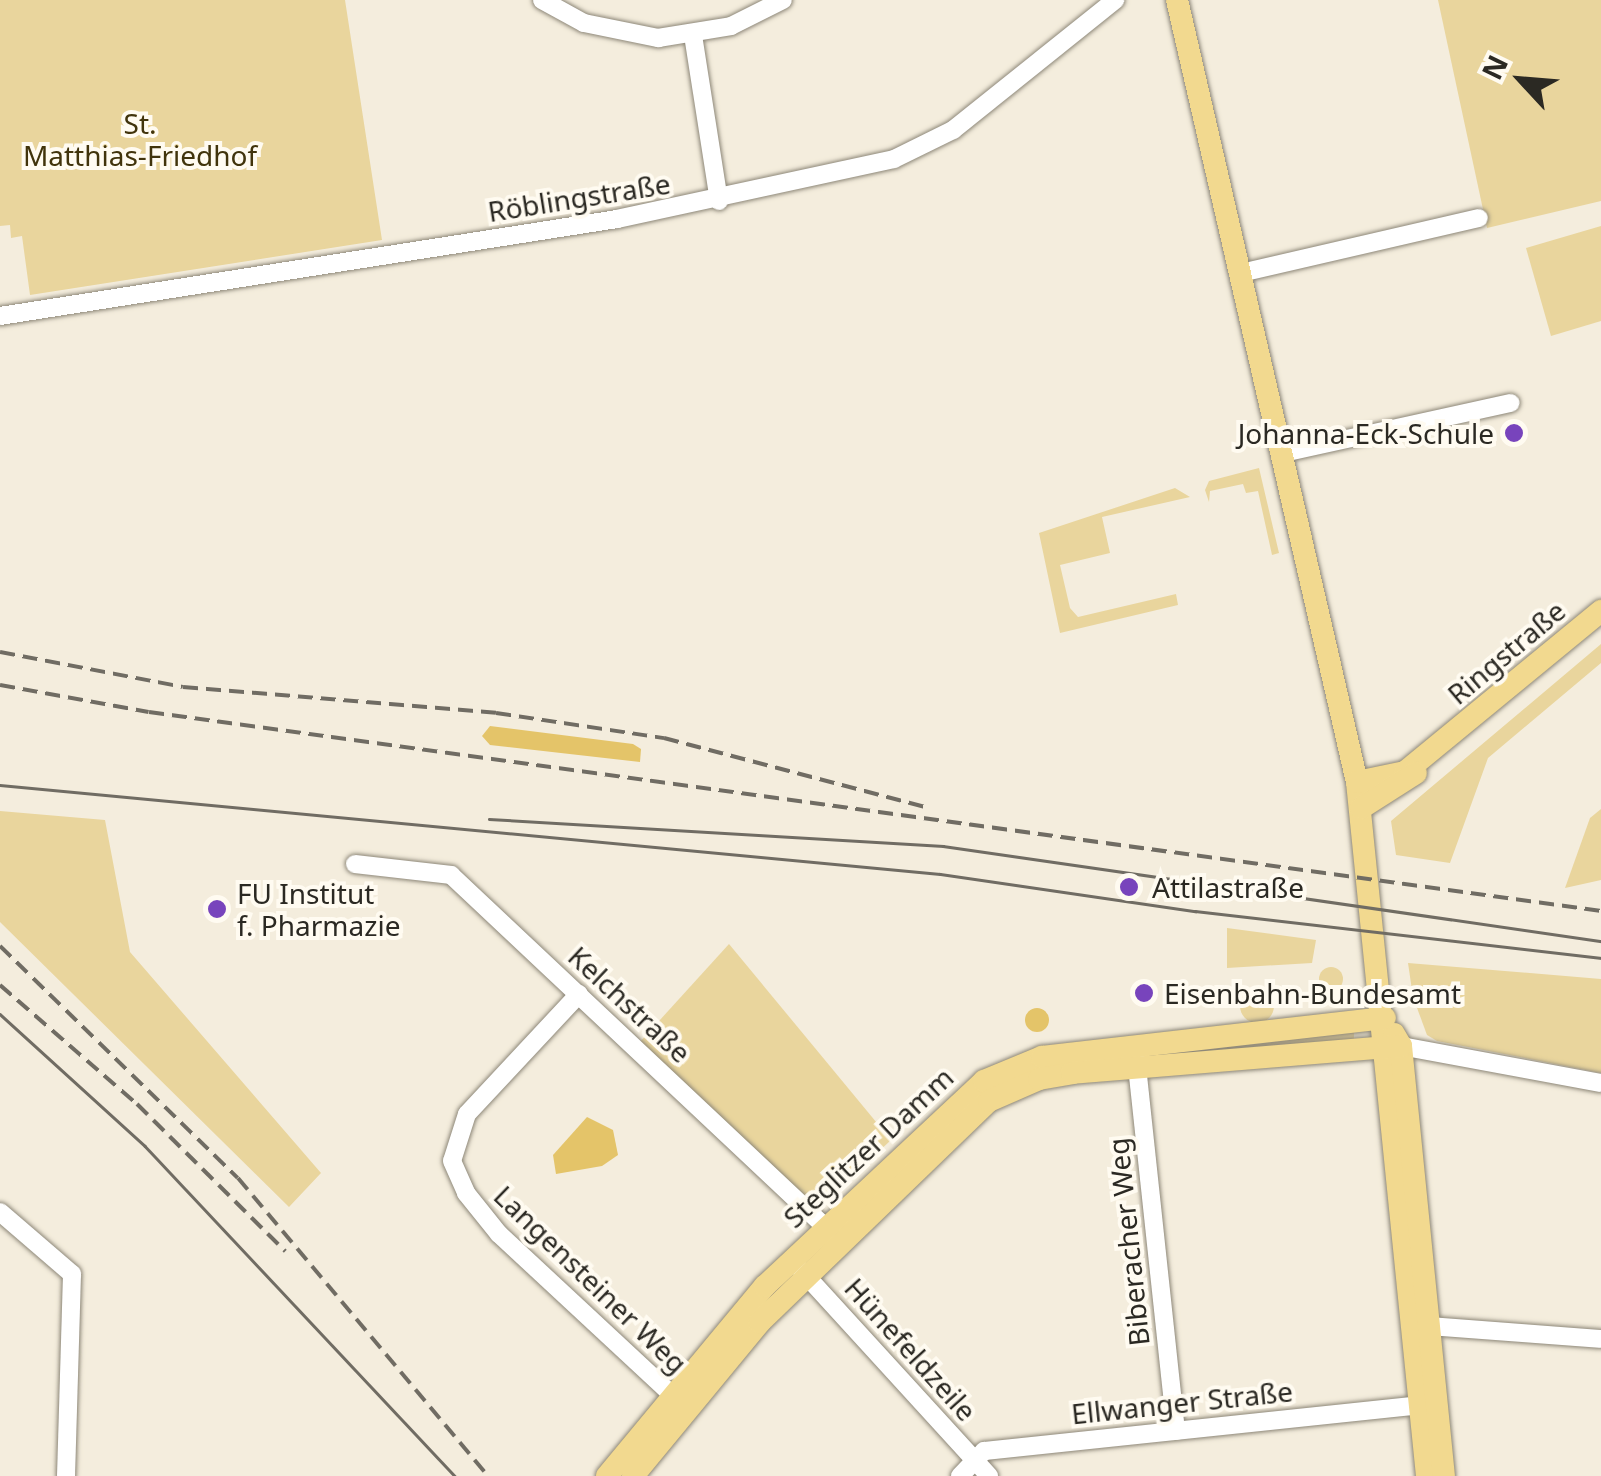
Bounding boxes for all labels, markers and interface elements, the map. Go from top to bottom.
north arrow [1471,30,1571,130]
text: N [1472,48,1516,85]
park label: St. Matthias-Friedhof [23,106,257,172]
street label: Röblingstraße [485,166,673,228]
place label: Johanna-Eck-Schule [1238,416,1494,450]
marker: Johanna-Eck-Schule [1503,422,1525,444]
street label: Ringstraße [1440,593,1572,711]
place label: Attilastraße [1152,870,1304,904]
marker: Attilastraße [1116,874,1142,900]
place label: FU Institut f. Pharmazie [237,876,400,942]
marker: FU Institut f. Pharmazie [206,898,228,920]
street label: Kelchstraße [562,939,698,1069]
place label: Eisenbahn-Bundesamt [1164,976,1461,1010]
marker: Eisenbahn-Bundesamt [1133,982,1155,1004]
street label: Steglitzer Damm [776,1060,960,1234]
street label: Biberacher Weg [1100,1136,1156,1348]
street label: Langensteiner Weg [488,1178,694,1380]
street label: Hünefeldzeile [838,1271,984,1427]
street label: Ellwanger Straße [1070,1374,1294,1430]

